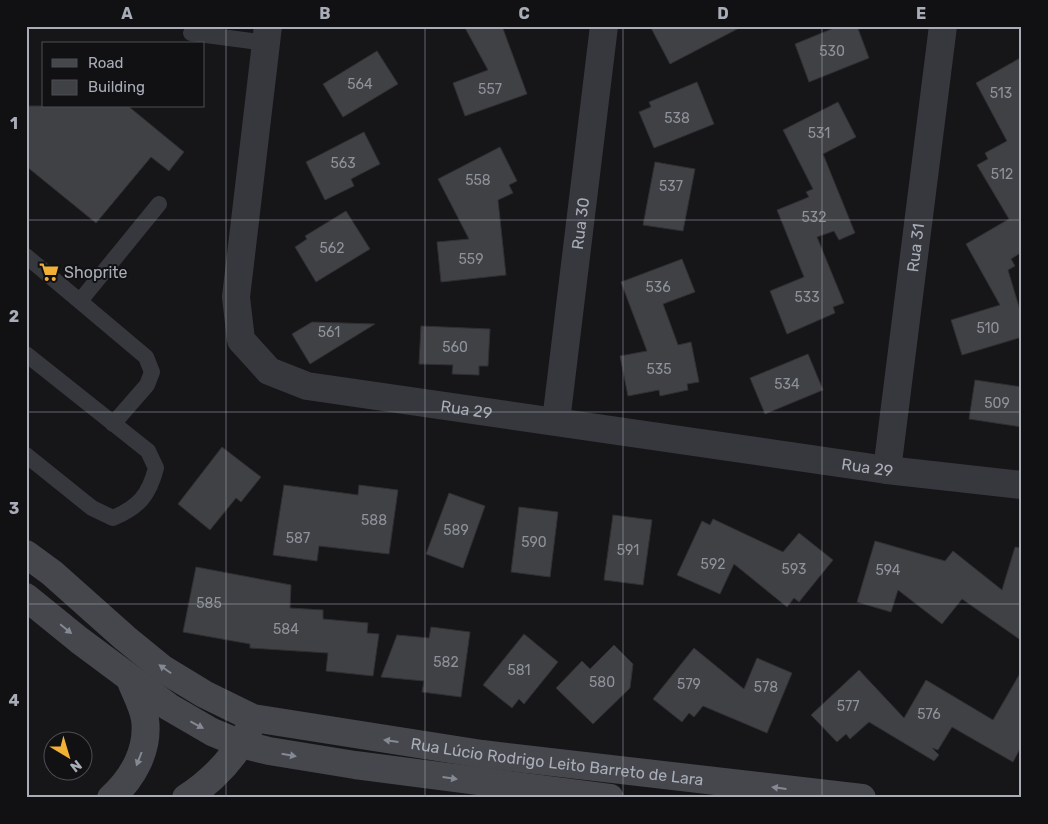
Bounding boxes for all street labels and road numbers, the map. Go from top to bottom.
street label: Rua 30 [567,196,593,251]
street label: Rua 31 [903,222,928,273]
street label: Rua 29 [440,396,494,422]
street label: Rua 29 [840,454,894,480]
street label: Rua Lúcio Rodrigo Leito Barreto de Lara [410,733,705,789]

